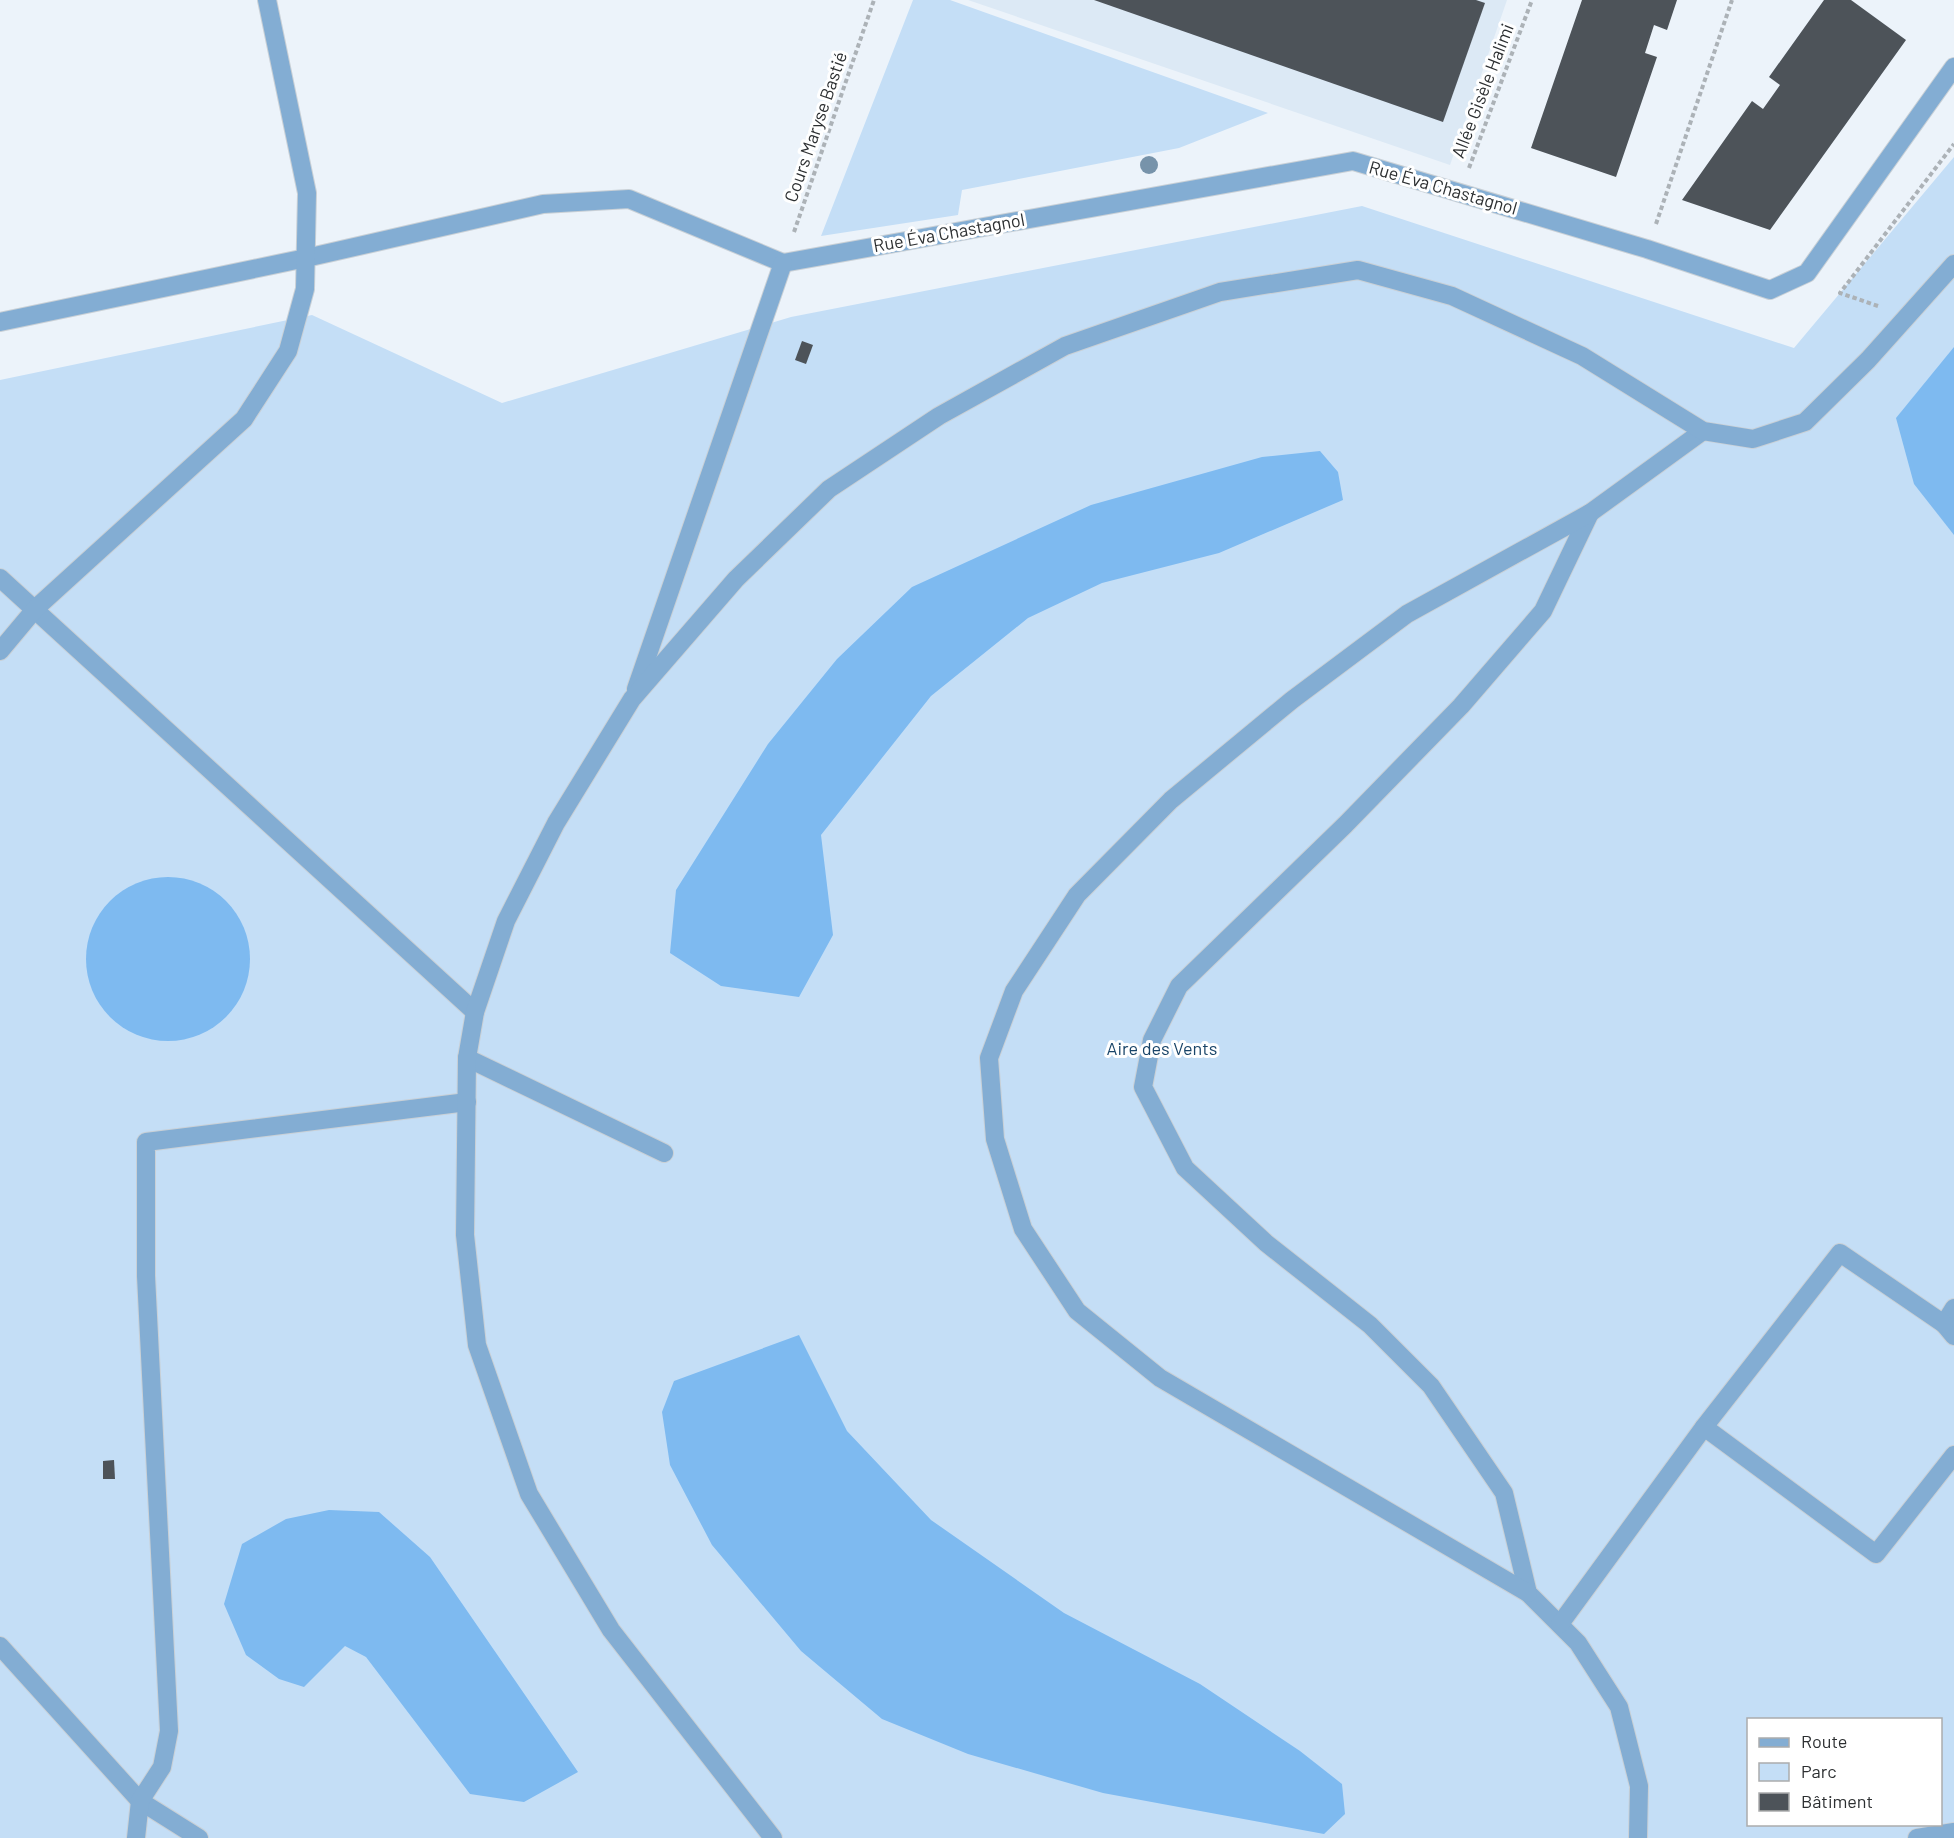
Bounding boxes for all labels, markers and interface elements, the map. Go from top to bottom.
street label: Allée Gisèle Halimi [1446,20,1518,161]
street label: Cours Maryse Bastié [779,49,851,205]
street label: Rue Éva Chastagnol [1367,155,1520,219]
street label: Rue Éva Chastagnol [871,208,1026,256]
park label: Aire des Vents [1107,1037,1217,1059]
legend [1747,1718,1942,1826]
text: Route [1801,1730,1847,1752]
text: Parc [1801,1760,1837,1782]
text: Bâtiment [1801,1790,1873,1812]

